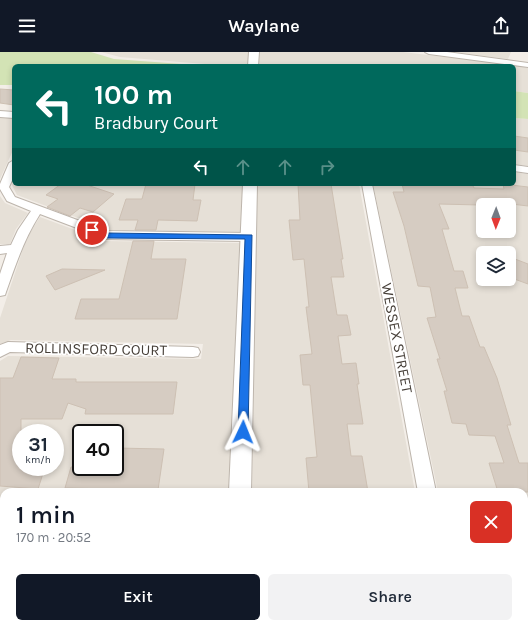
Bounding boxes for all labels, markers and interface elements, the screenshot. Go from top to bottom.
icon: menu [16,15,38,37]
text: Waylane [228,15,300,37]
icon: share [490,15,512,37]
text: 100 m [94,78,173,111]
icon: left [28,80,80,132]
text: Bradbury Court [94,112,218,134]
icon: left [190,156,212,178]
icon: ahead [232,156,254,178]
icon: ahead [274,156,296,178]
icon: right [316,156,338,178]
north arrow [476,198,516,238]
map controls [476,198,516,286]
pin [75,213,109,247]
icon: arrive [81,219,103,241]
button: layers [476,246,516,286]
street label: WESSEX STREET [378,281,417,395]
street label: ROLLINSFORD COURT [25,339,168,359]
position arrow [222,411,264,453]
speed limit sign: 40 [72,424,124,476]
text: 31 [28,433,48,456]
text: km/h [25,454,51,466]
text: 1 min [16,501,76,529]
button: close [470,501,512,543]
text: 170 m · 20:52 [16,530,91,545]
button: Exit [16,574,260,620]
button: Share [268,574,512,620]

